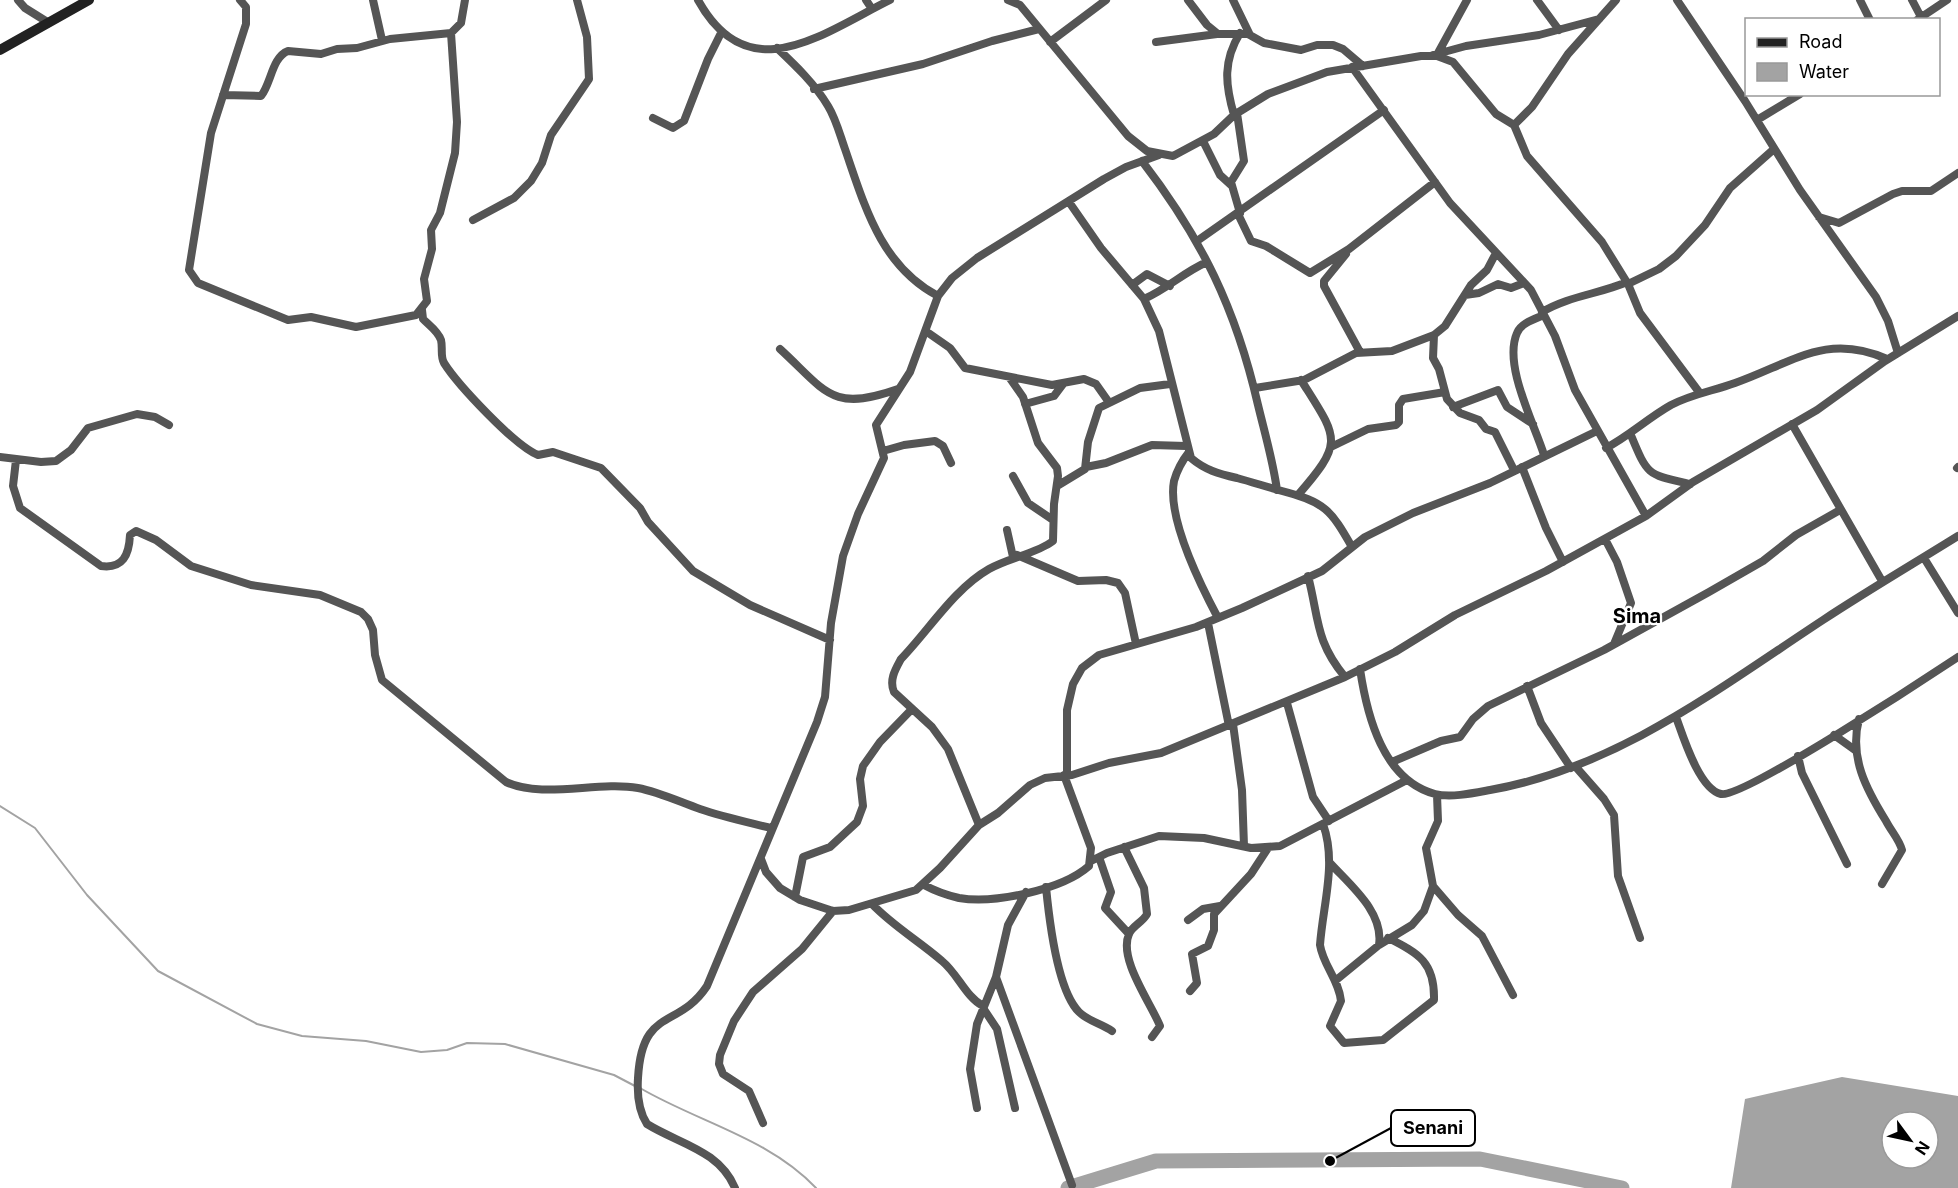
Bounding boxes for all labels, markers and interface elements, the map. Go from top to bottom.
legend [1745,18,1940,96]
text: Road [1799,31,1842,52]
text: Water [1799,61,1849,82]
district label: Sima [1613,604,1661,628]
callout: Senani [1391,1110,1475,1146]
north arrow [1880,1110,1940,1170]
text: Senani [1403,1117,1463,1138]
text: N [1911,1138,1934,1159]

